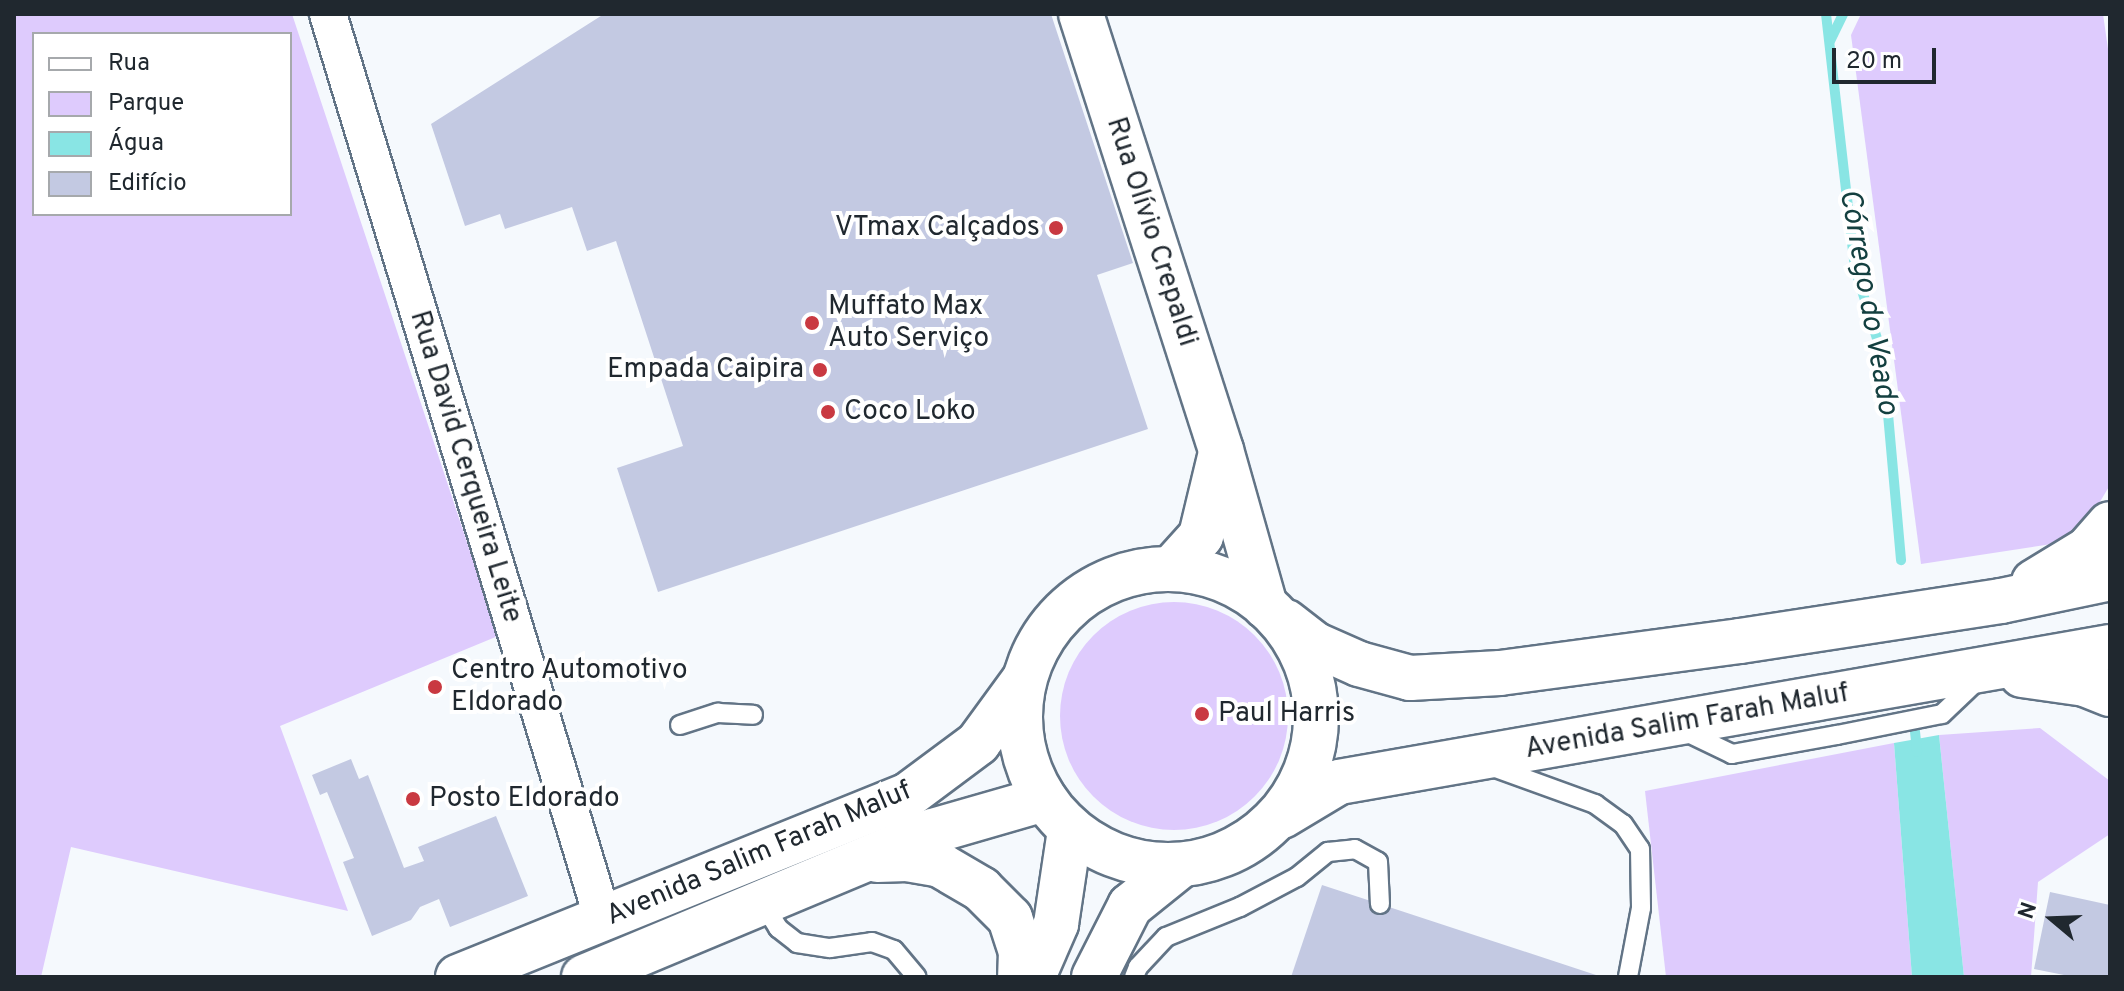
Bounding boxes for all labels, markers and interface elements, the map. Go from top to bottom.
legend [32,32,292,216]
scale bar [1836,32,1940,82]
text: 20 m [1846,47,1902,77]
text: Rua [108,49,150,79]
text: Parque [108,89,184,119]
street label: Rua Olívio Crepaldi [1098,113,1204,351]
text: Água [108,129,164,159]
text: Edifício [108,169,187,199]
water label: Córrego do Veado [1829,186,1905,418]
place label: VTmax Calçados [835,211,1040,245]
marker: VTmax Calçados [1047,219,1065,237]
place label: Muffato Max Auto Serviço [828,290,989,356]
street label: Rua David Cerqueira Leite [401,307,529,627]
marker: Muffato Max Auto Serviço [803,314,821,332]
place label: Empada Caipira [607,353,804,387]
marker: Empada Caipira [811,361,829,379]
place label: Coco Loko [844,395,976,429]
marker: Coco Loko [819,403,837,421]
place label: Centro Automotivo Eldorado [451,654,689,720]
street label: Avenida Salim Farah Maluf [1523,677,1851,767]
marker: Centro Automotivo Eldorado [426,678,444,696]
place label: Paul Harris [1218,697,1355,731]
marker: Paul Harris [1193,705,1211,723]
street label: Avenida Salim Farah Maluf [601,774,917,934]
place label: Posto Eldorado [429,782,620,816]
marker: Posto Eldorado [404,790,422,808]
north arrow [2012,879,2092,959]
text: N [2013,899,2044,923]

